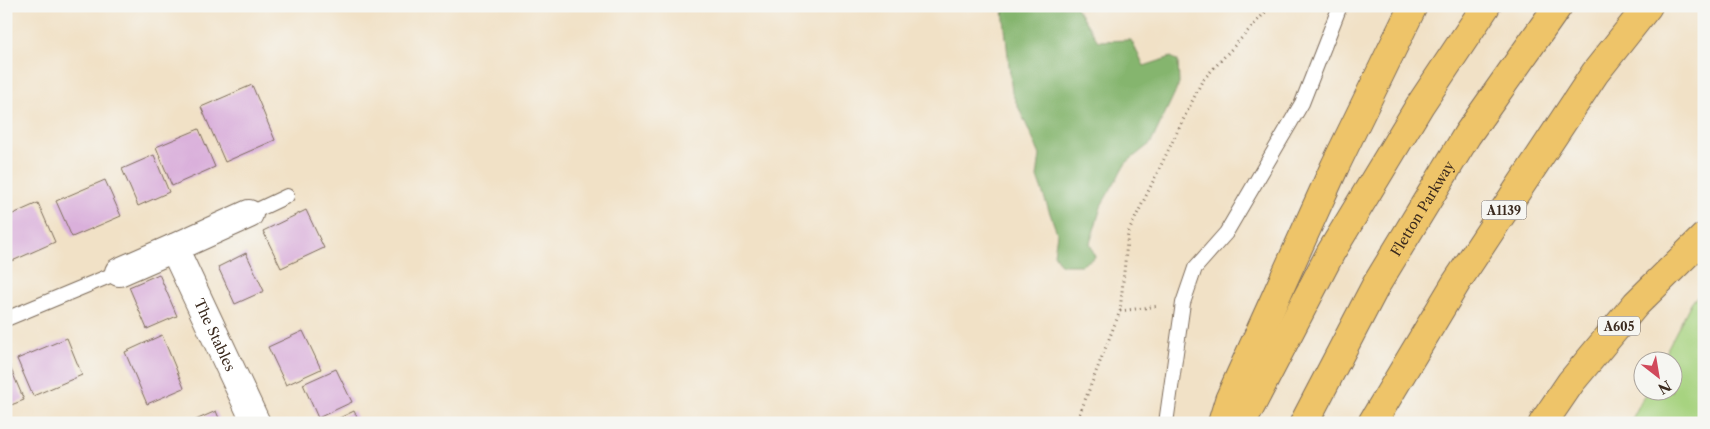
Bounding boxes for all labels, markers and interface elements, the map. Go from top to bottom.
street label: Fletton Parkway [1387,158,1458,260]
road number: A1139 [1482,200,1526,220]
street label: The Stables [190,296,239,374]
road number: A605 [1598,316,1640,336]
north arrow [1632,352,1682,402]
text: N [1655,376,1675,398]

